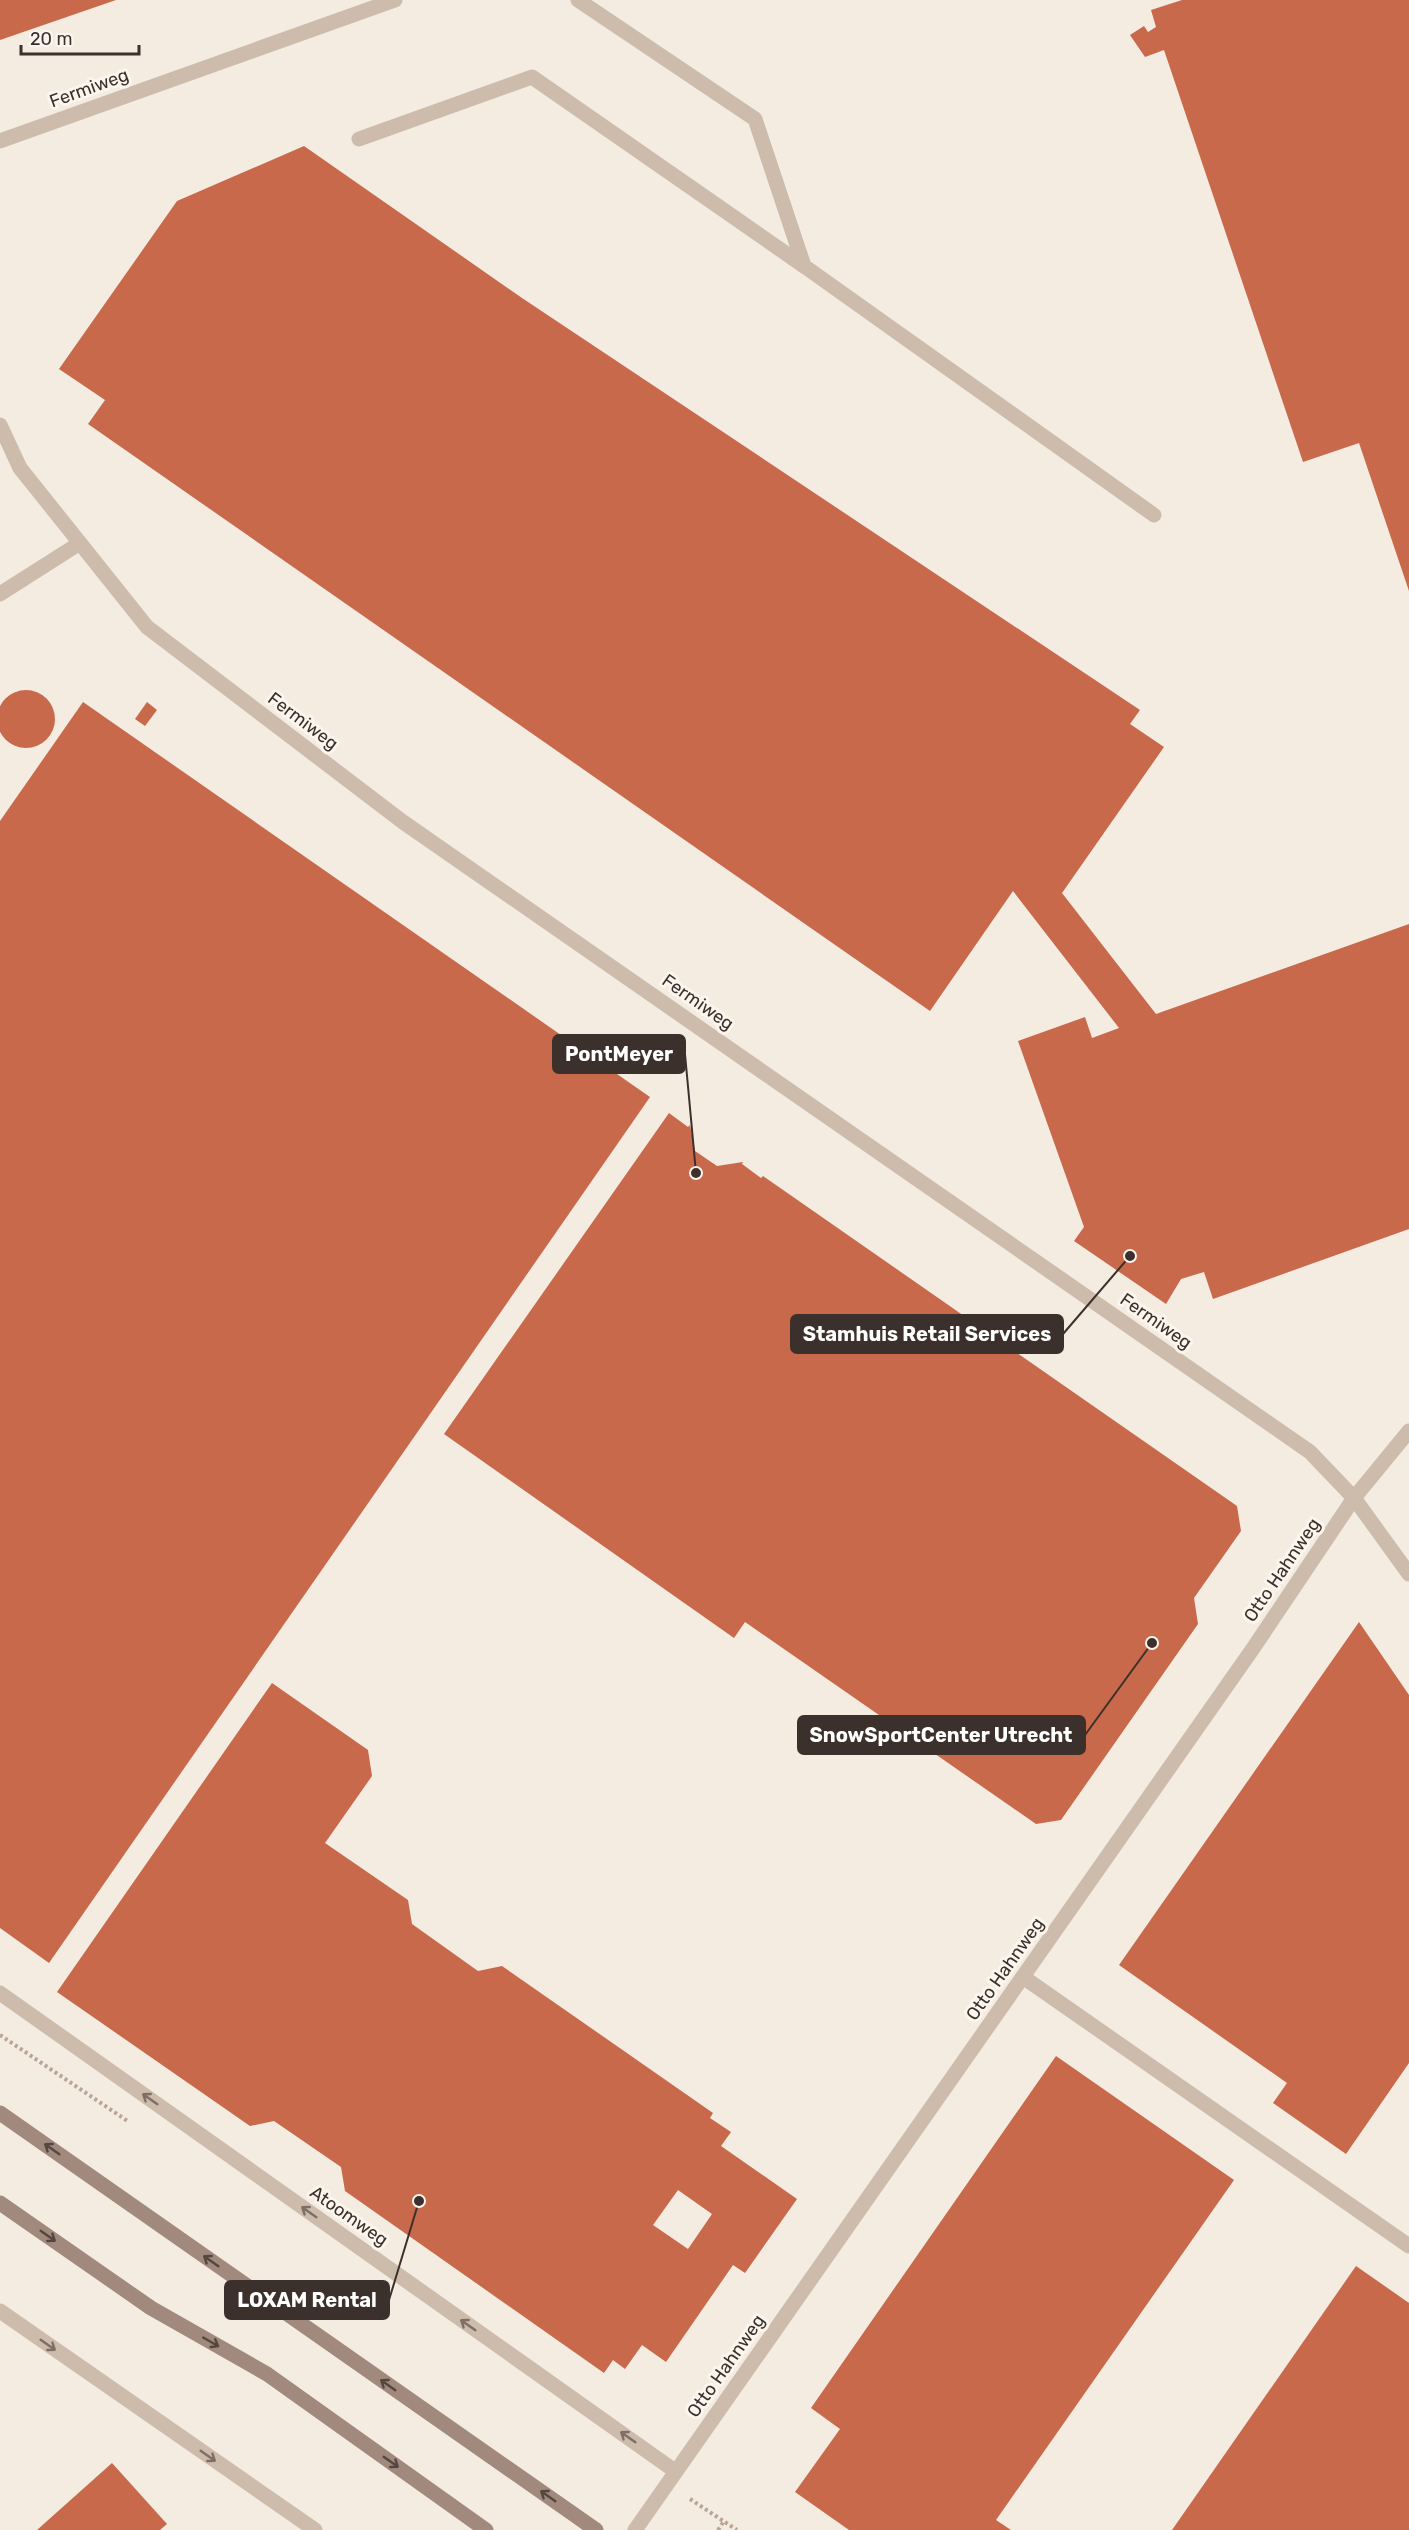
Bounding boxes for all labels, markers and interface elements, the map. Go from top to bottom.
scale bar [21,18,140,56]
text: 20 m [30,28,72,50]
street label: Fermiweg [46,64,132,112]
street label: Fermiweg [263,687,343,755]
street label: Fermiweg [658,969,738,1035]
callout: PontMeyer [553,1035,685,1073]
text: PontMeyer [565,1042,673,1066]
street label: Fermiweg [1116,1288,1196,1354]
callout: Stamhuis Retail Services [791,1315,1063,1353]
text: Stamhuis Retail Services [803,1322,1051,1346]
street label: Otto Hahnweg [1239,1514,1325,1626]
callout: SnowSportCenter Utrecht [798,1716,1085,1754]
text: SnowSportCenter Utrecht [810,1723,1072,1747]
street label: Otto Hahnweg [961,1913,1049,2025]
one-way arrow [143,2093,159,2105]
one-way arrow [44,2143,60,2155]
street label: Atoomweg [306,2181,392,2251]
one-way arrow [302,2206,318,2218]
one-way arrow [39,2230,56,2242]
one-way arrow [204,2255,220,2267]
callout: LOXAM Rental [225,2281,389,2319]
text: LOXAM Rental [237,2288,377,2312]
street label: Otto Hahnweg [682,2310,770,2422]
one-way arrow [461,2319,477,2331]
one-way arrow [202,2337,220,2348]
one-way arrow [39,2339,56,2351]
one-way arrow [381,2379,397,2391]
one-way arrow [620,2431,636,2444]
one-way arrow [200,2450,216,2462]
one-way arrow [382,2456,398,2468]
one-way arrow [541,2490,557,2502]

